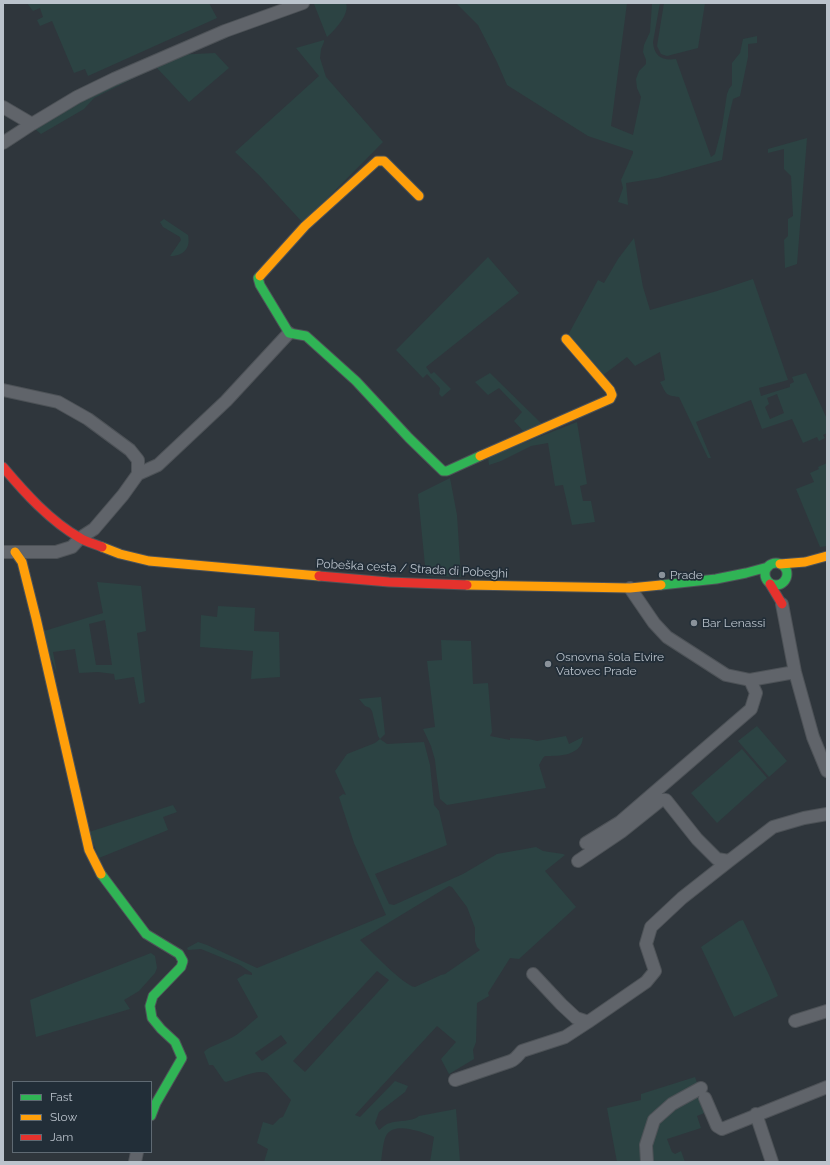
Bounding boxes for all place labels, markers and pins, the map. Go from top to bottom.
place label: Prade [670,568,703,582]
marker: Prade [657,570,667,580]
place label: Bar Lenassi [702,616,765,630]
marker: Bar Lenassi [689,618,699,628]
place label: Osnovna šola Elvire Vatovec Prade [556,650,664,678]
marker: Osnovna šola Elvire Vatovec Prade [543,659,553,669]

